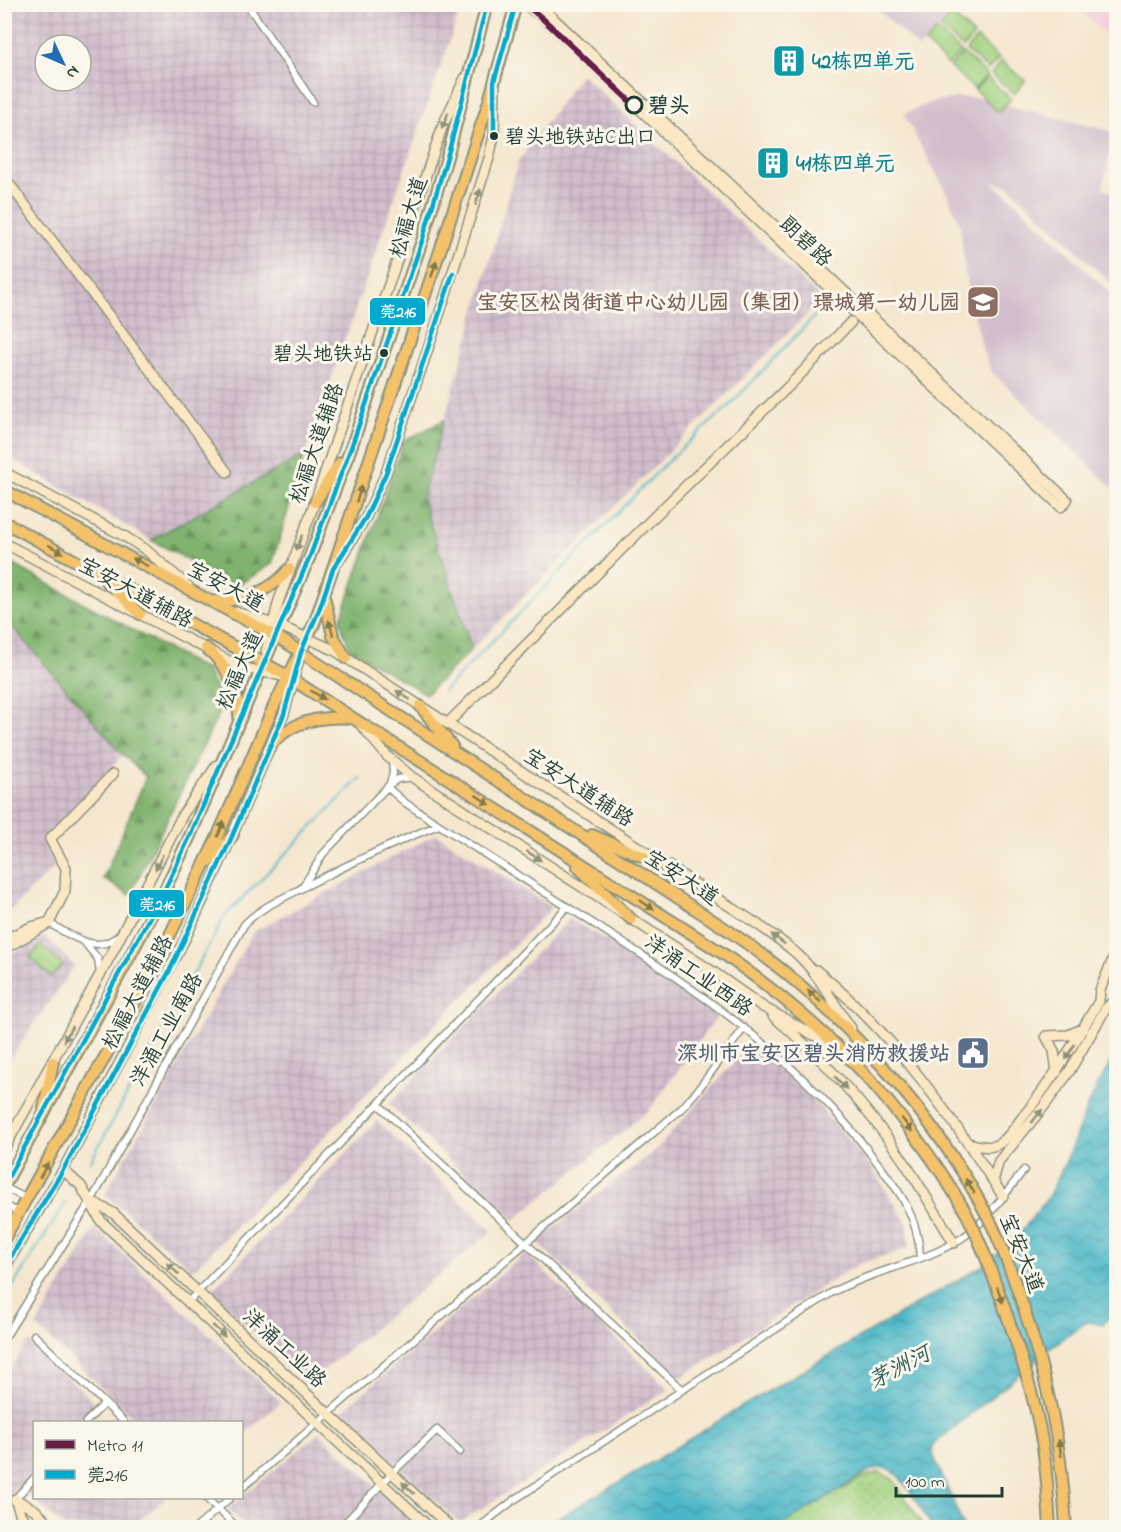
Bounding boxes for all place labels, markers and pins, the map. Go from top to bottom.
building icon: 42栋四单元 [771,43,807,79]
place label: 42栋四单元 [812,48,915,78]
place label: 碧头 [648,92,690,122]
marker: 碧头 [625,96,643,114]
place label: 碧头地铁站C出口 [505,124,656,153]
marker: 碧头地铁站C出口 [488,130,500,142]
building icon: 41栋四单元 [755,145,791,181]
place label: 41栋四单元 [796,150,895,180]
school or university icon: 宝安区松岗街道中心幼儿园（集团）璟城第一幼儿园 [965,284,1001,320]
place label: 宝安区松岗街道中心幼儿园（集团）璟城第一幼儿园 [477,289,960,319]
place label: 碧头地铁站 [273,341,373,370]
marker: 碧头地铁站 [378,347,390,359]
public building icon: 深圳市宝安区碧头消防救援站 [955,1035,991,1071]
place label: 深圳市宝安区碧头消防救援站 [677,1040,950,1070]

